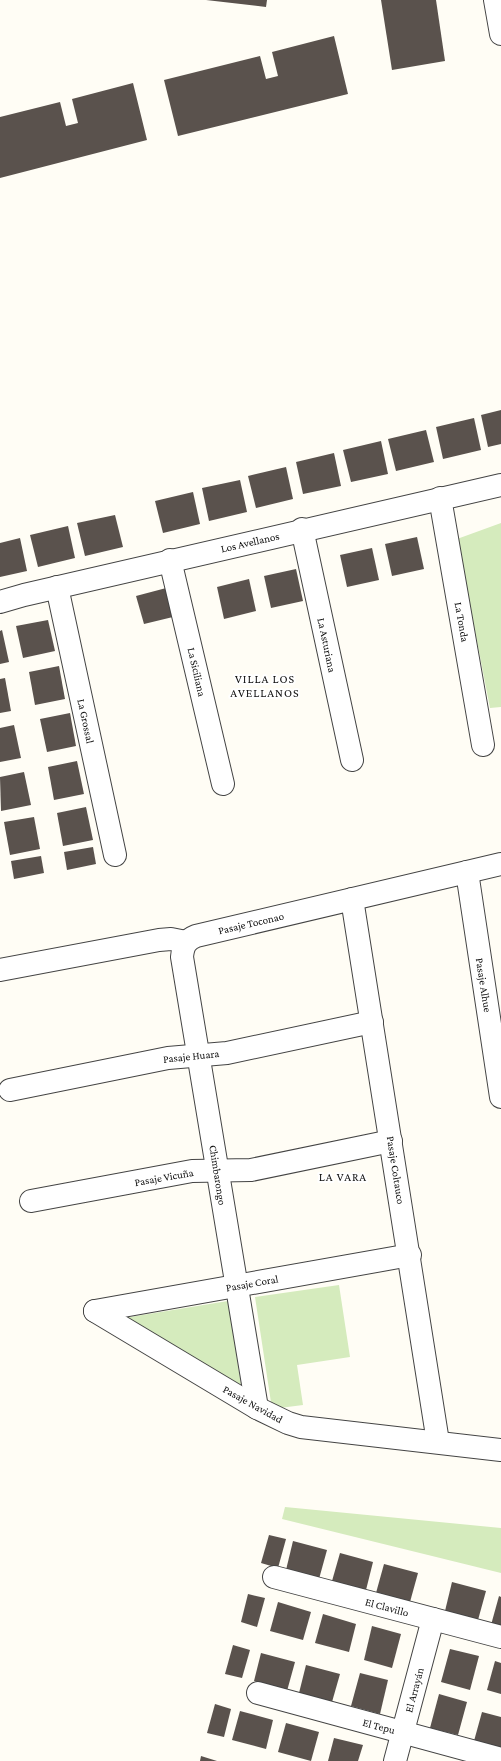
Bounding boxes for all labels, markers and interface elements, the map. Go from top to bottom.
street label: Los Avellanos [220,529,280,555]
street label: La Tonda [453,601,471,643]
street label: La Asturiana [315,617,339,673]
street label: La Siciliana [186,646,208,698]
district label: VILLA LOS AVELLANOS [230,672,300,700]
street label: La Grossal [75,698,97,745]
street label: Pasaje Toconao [217,910,286,937]
street label: Pasaje Alhue [473,957,494,1013]
street label: Pasaje Huara [162,1047,220,1066]
street label: Pasaje Coltauco [384,1135,407,1206]
street label: Chimbarongo [206,1144,229,1207]
street label: Pasaje Vicuña [134,1166,195,1189]
district label: LA VARA [319,1170,367,1184]
street label: Pasaje Coral [225,1272,279,1294]
street label: Pasaje Navidad [221,1383,285,1426]
street label: El Clavillo [364,1595,411,1619]
street label: El Arrayán [402,1666,427,1714]
street label: El Tepu [361,1716,397,1737]

